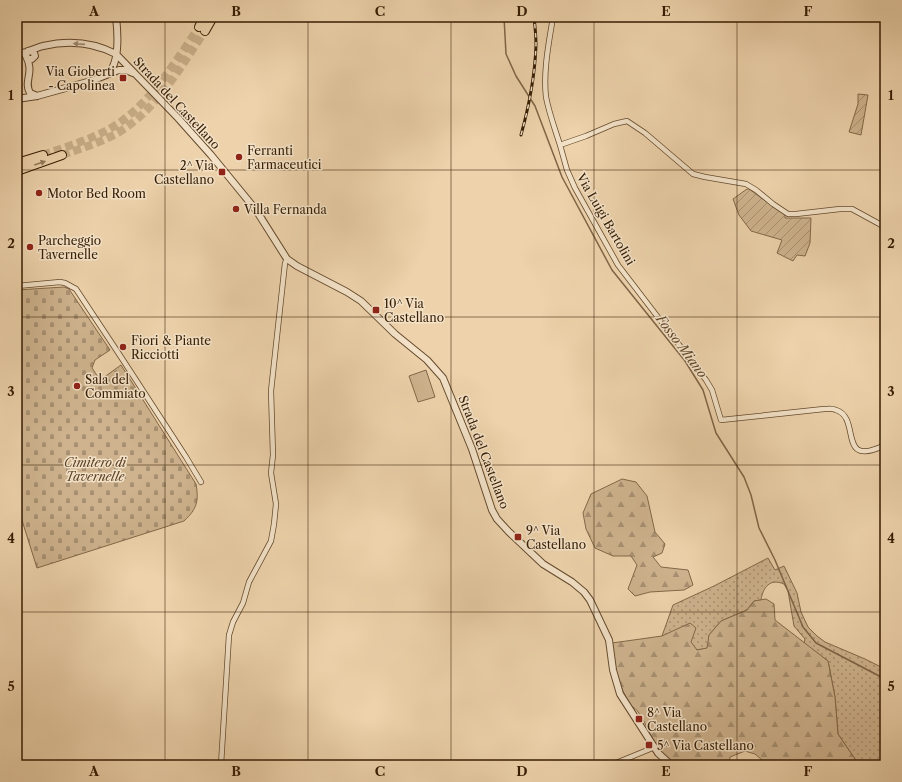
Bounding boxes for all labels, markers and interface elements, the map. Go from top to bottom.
text: A [88,3,100,19]
text: B [231,3,241,19]
text: C [375,3,385,19]
text: D [516,3,528,19]
text: E [661,3,671,19]
text: F [804,3,813,19]
one-way arrow [73,40,85,47]
street label: Strada del Castellano [131,54,223,152]
place label: Via Gioberti - Capolinea [45,64,116,93]
marker: Via Gioberti - Capolinea [118,73,128,83]
text: 1 [8,87,14,103]
text: 1 [888,87,894,103]
place label: Ferranti Farmaceutici [247,143,322,172]
marker: Ferranti Farmaceutici [234,152,244,162]
place label: 2^ Via Castellano [154,158,215,187]
one-way arrow [34,160,46,166]
marker: 2^ Via Castellano [217,167,227,177]
street label: Via Luigi Bartolini [573,170,639,268]
place label: Motor Bed Room [47,186,146,201]
marker: Motor Bed Room [34,188,44,198]
place label: Villa Fernanda [243,202,328,217]
marker: Villa Fernanda [231,204,241,214]
place label: Parcheggio Tavernelle [38,233,101,262]
text: 2 [7,235,15,251]
text: 2 [887,235,895,251]
marker: Parcheggio Tavernelle [25,242,35,252]
place label: 10^ Via Castellano [384,296,444,325]
marker: 10^ Via Castellano [371,305,381,315]
water label: Fosso Miano [652,310,711,381]
place label: Fiori & Piante Ricciotti [131,333,211,362]
marker: Fiori & Piante Ricciotti [118,342,128,352]
place label: Sala del Commiato [85,372,146,401]
marker: Sala del Commiato [72,381,82,391]
text: 3 [7,383,15,399]
text: 3 [887,383,895,399]
street label: Strada del Castellano [455,393,513,511]
park label: Cimitero di Tavernelle [64,455,127,484]
place label: 9^ Via Castellano [526,523,586,552]
text: 4 [7,530,15,546]
text: 4 [887,530,895,546]
marker: 9^ Via Castellano [513,532,523,542]
text: 5 [7,678,15,694]
text: 5 [887,678,895,694]
place label: 8^ Via Castellano [647,705,707,734]
marker: 8^ Via Castellano [634,714,644,724]
place label: 5^ Via Castellano [657,738,754,753]
marker: 5^ Via Castellano [644,740,654,750]
text: A [88,763,100,779]
text: B [231,763,241,779]
text: C [375,763,385,779]
text: D [516,763,528,779]
text: E [661,763,671,779]
text: F [804,763,813,779]

